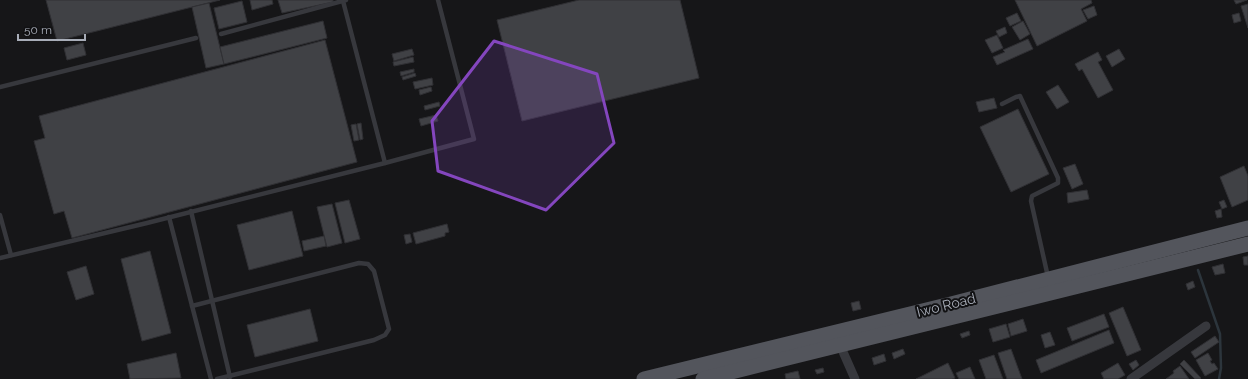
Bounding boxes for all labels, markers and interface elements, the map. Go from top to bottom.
scale bar [18,16,85,42]
text: 50 m [24,23,52,37]
street label: Iwo Road [915,290,977,320]

